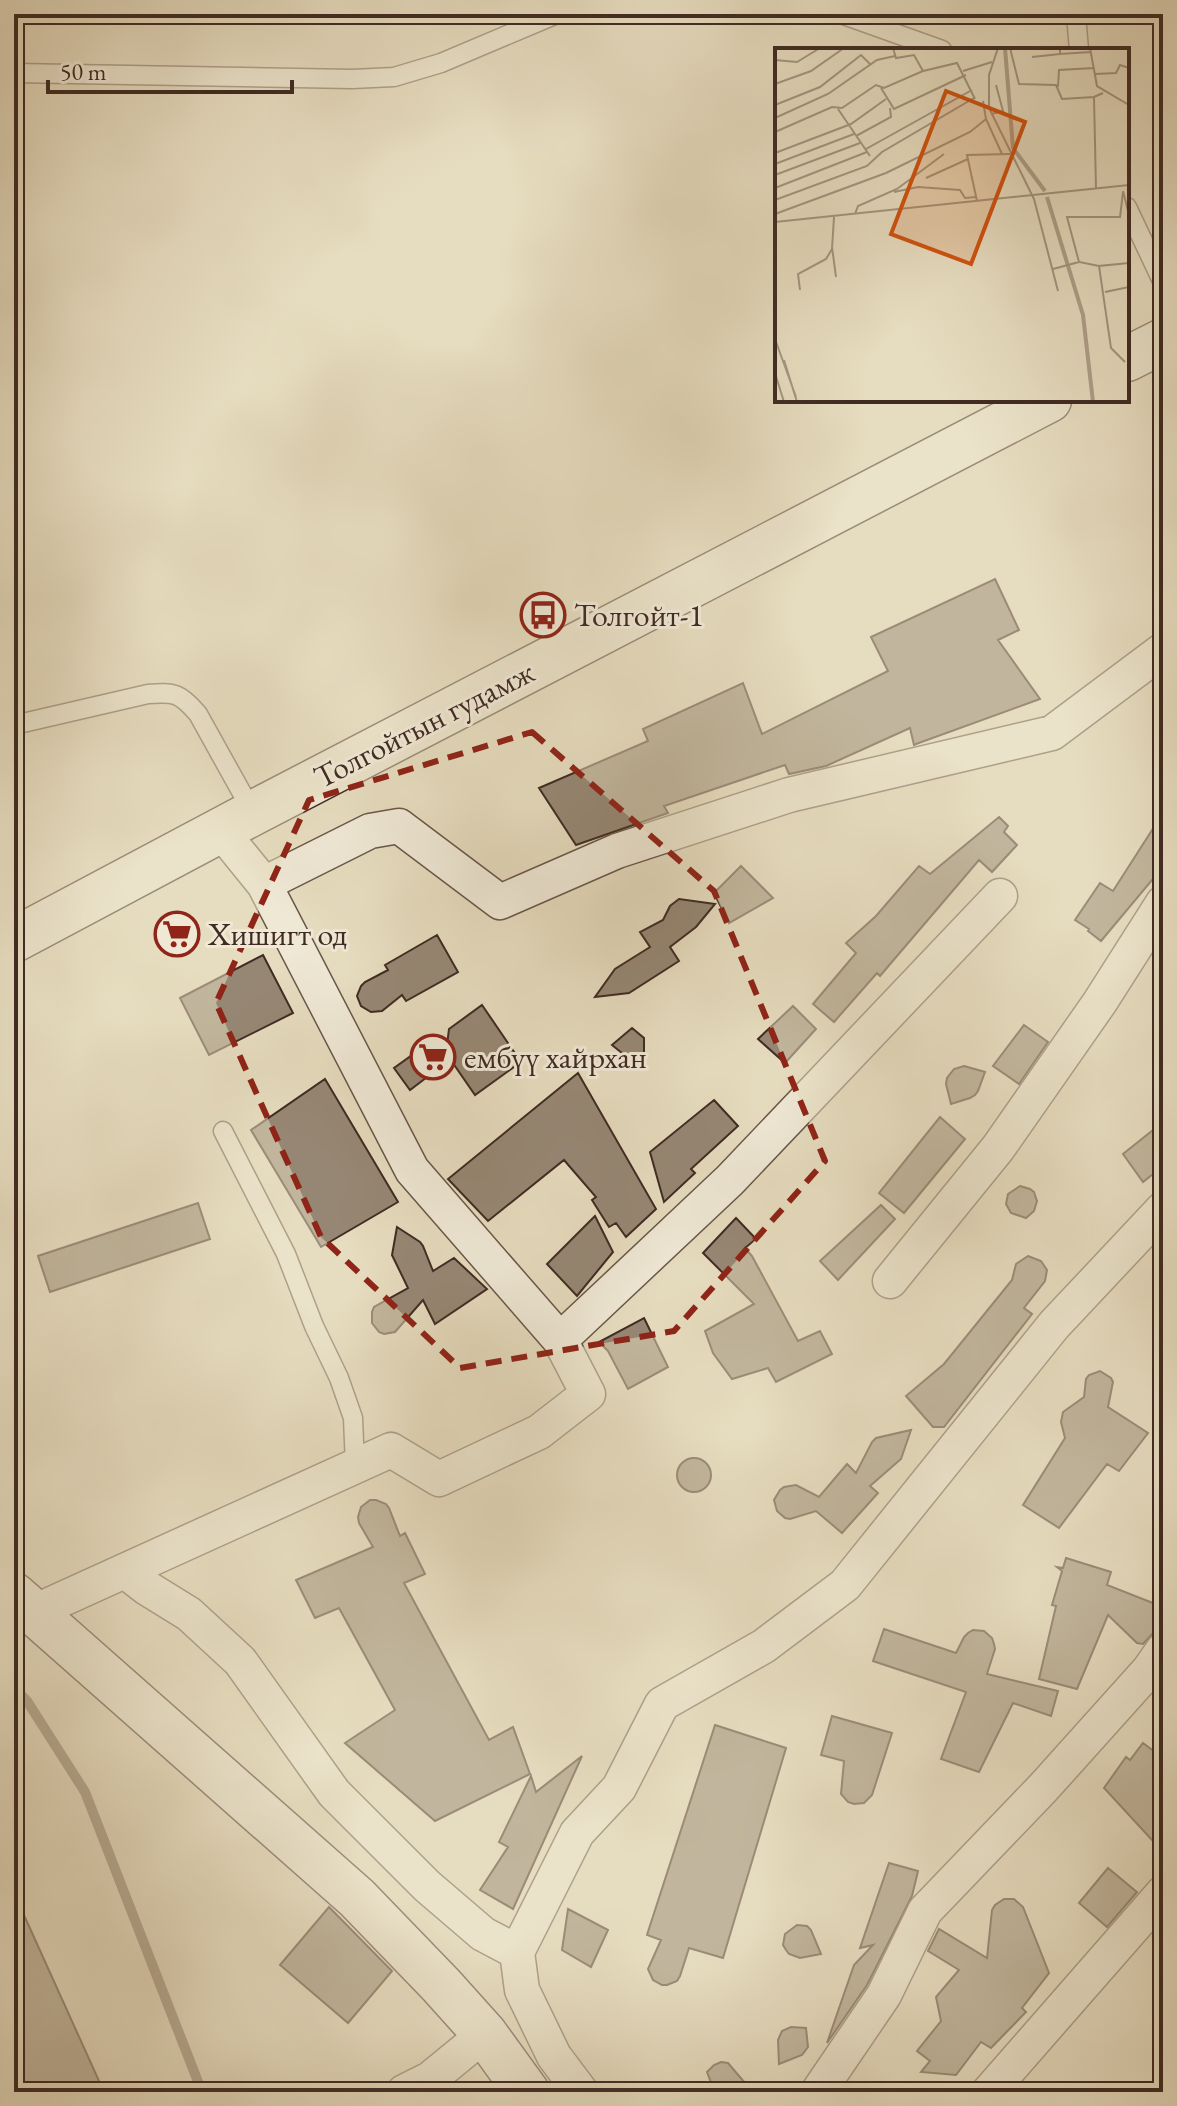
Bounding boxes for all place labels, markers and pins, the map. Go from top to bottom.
bus stop icon: Толгойт-1 [519,591,567,639]
place label: Толгойт-1 [574,594,704,636]
supermarket icon: Хишигт од [153,910,201,958]
place label: Хишигт од [207,913,347,955]
supermarket icon: ембүү хайрхан [409,1033,457,1081]
place label: ембүү хайрхан [464,1036,647,1078]

